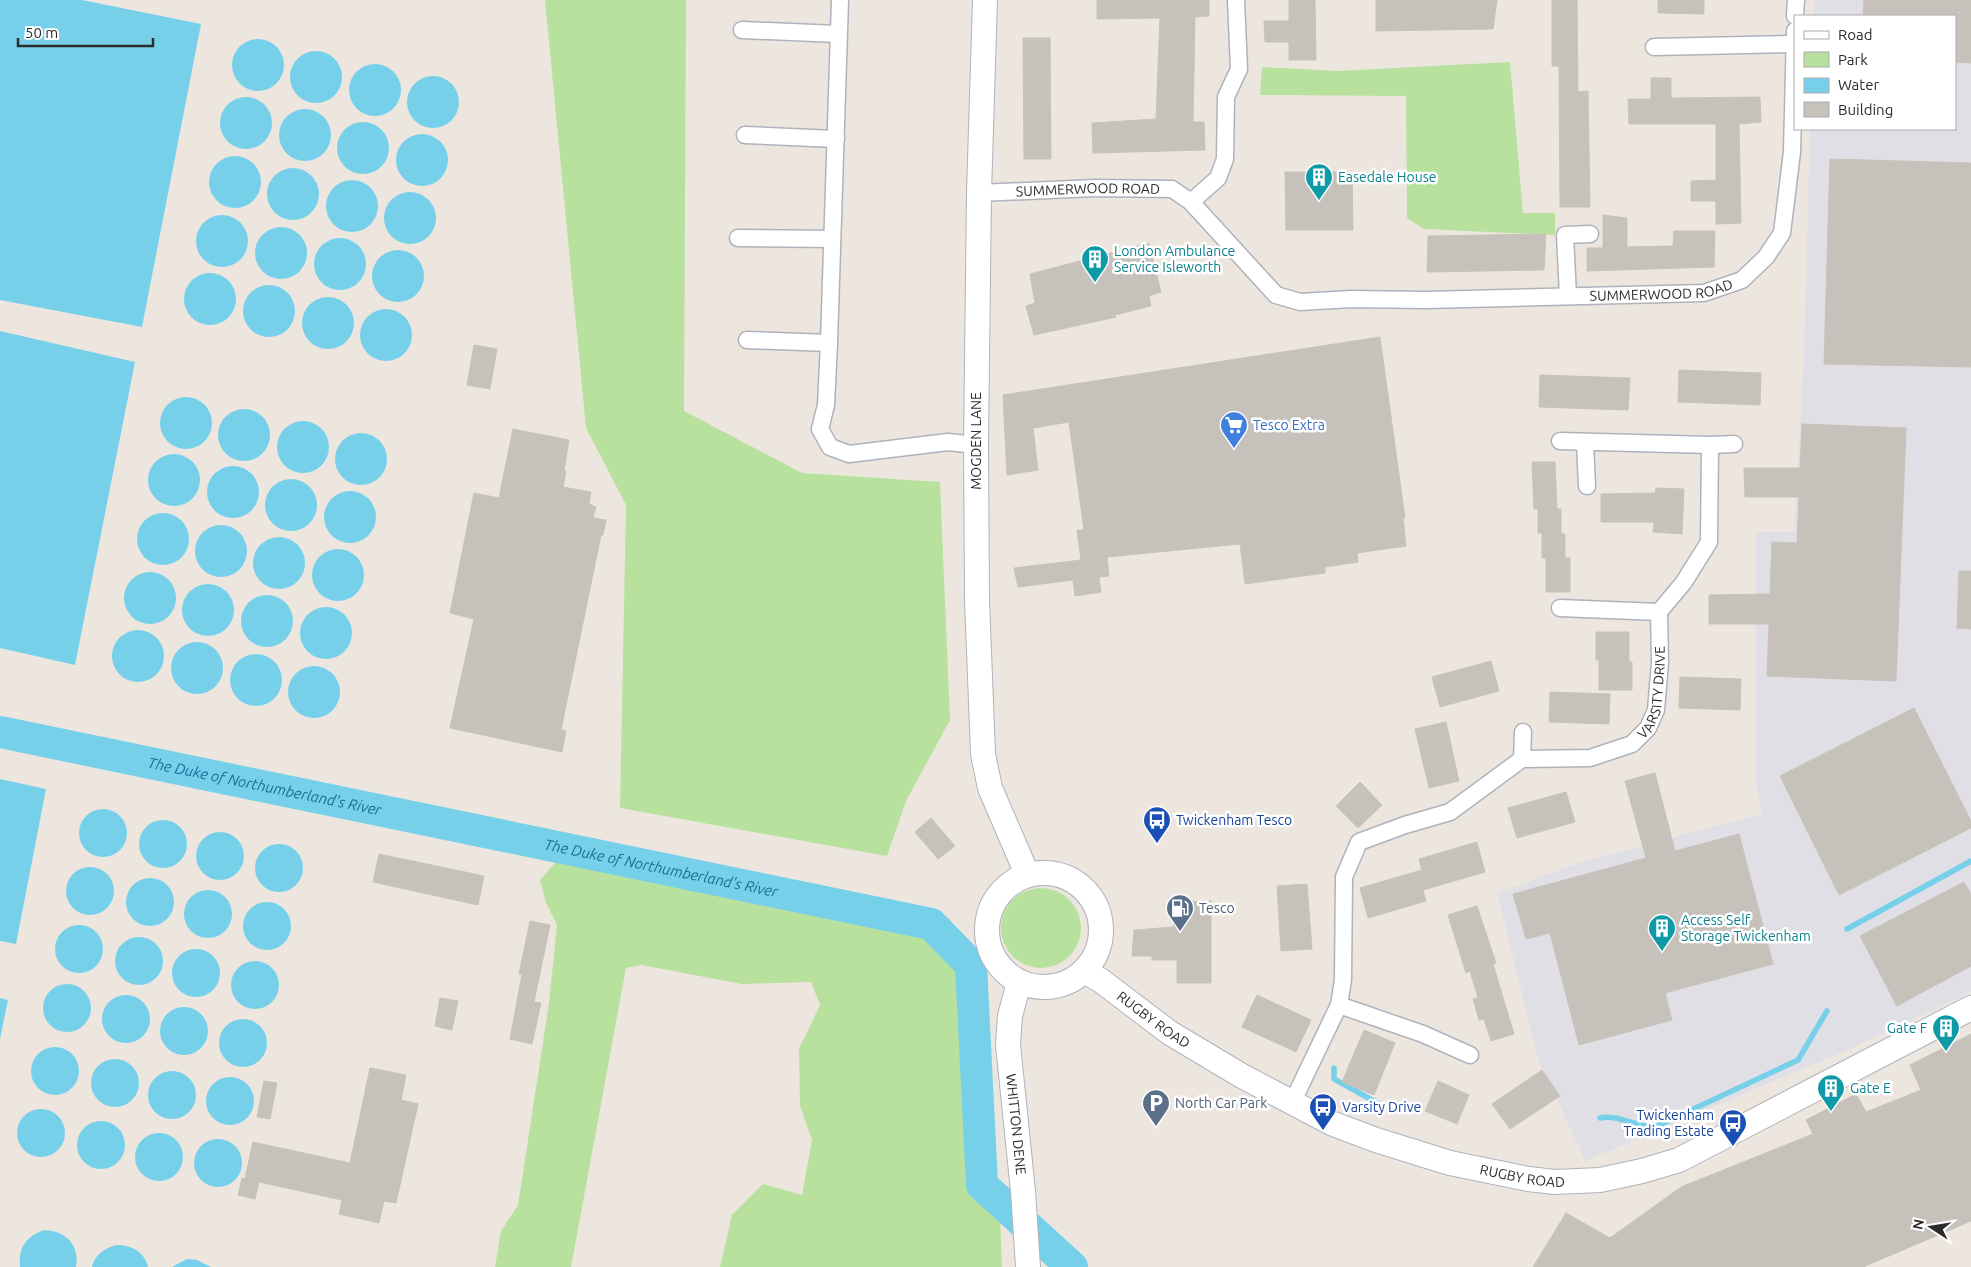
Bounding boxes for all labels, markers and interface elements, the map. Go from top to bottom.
scale bar [18,15,152,47]
legend [1794,15,1956,130]
text: 50 m [25,24,58,41]
text: Road [1838,26,1873,43]
text: Park [1838,51,1868,68]
text: Water [1838,76,1879,93]
text: Building [1838,101,1893,118]
building icon: Easedale House [1304,162,1334,201]
place label: Easedale House [1338,169,1437,185]
street label: SUMMERWOOD ROAD [1016,180,1160,199]
place label: London Ambulance Service Isleworth [1114,243,1235,275]
building icon: London Ambulance Service Isleworth [1080,244,1110,283]
street label: SUMMERWOOD ROAD [1589,276,1735,304]
street label: MOGDEN LANE [968,392,984,490]
supermarket icon: Tesco Extra [1219,410,1249,449]
place label: Tesco Extra [1253,417,1325,433]
street label: VARSITY DRIVE [1634,646,1668,742]
water label: The Duke of Northumberland's River [146,754,384,819]
bus stop icon: Twickenham Tesco [1142,805,1172,844]
place label: Twickenham Tesco [1176,812,1292,828]
water label: The Duke of Northumberland's River [543,835,781,900]
fuel station icon: Tesco [1165,893,1195,932]
place label: Tesco [1199,900,1235,916]
place label: Access Self Storage Twickenham [1681,912,1811,944]
building icon: Access Self Storage Twickenham [1647,913,1677,952]
street label: RUGBY ROAD [1114,988,1193,1051]
building icon: Gate F [1931,1013,1961,1052]
place label: Gate F [1887,1020,1927,1036]
street label: WHITTON DENE [1003,1073,1029,1176]
building icon: Gate E [1816,1073,1846,1112]
place label: Gate E [1850,1080,1891,1096]
parking icon: North Car Park [1141,1088,1171,1127]
bus stop icon: Varsity Drive [1308,1092,1338,1131]
place label: North Car Park [1175,1095,1267,1111]
place label: Varsity Drive [1342,1099,1421,1115]
place label: Twickenham Trading Estate [1624,1107,1714,1139]
bus stop icon: Twickenham Trading Estate [1718,1108,1748,1147]
street label: RUGBY ROAD [1478,1161,1565,1190]
north arrow [1906,1202,1956,1252]
text: N [1909,1218,1927,1231]

